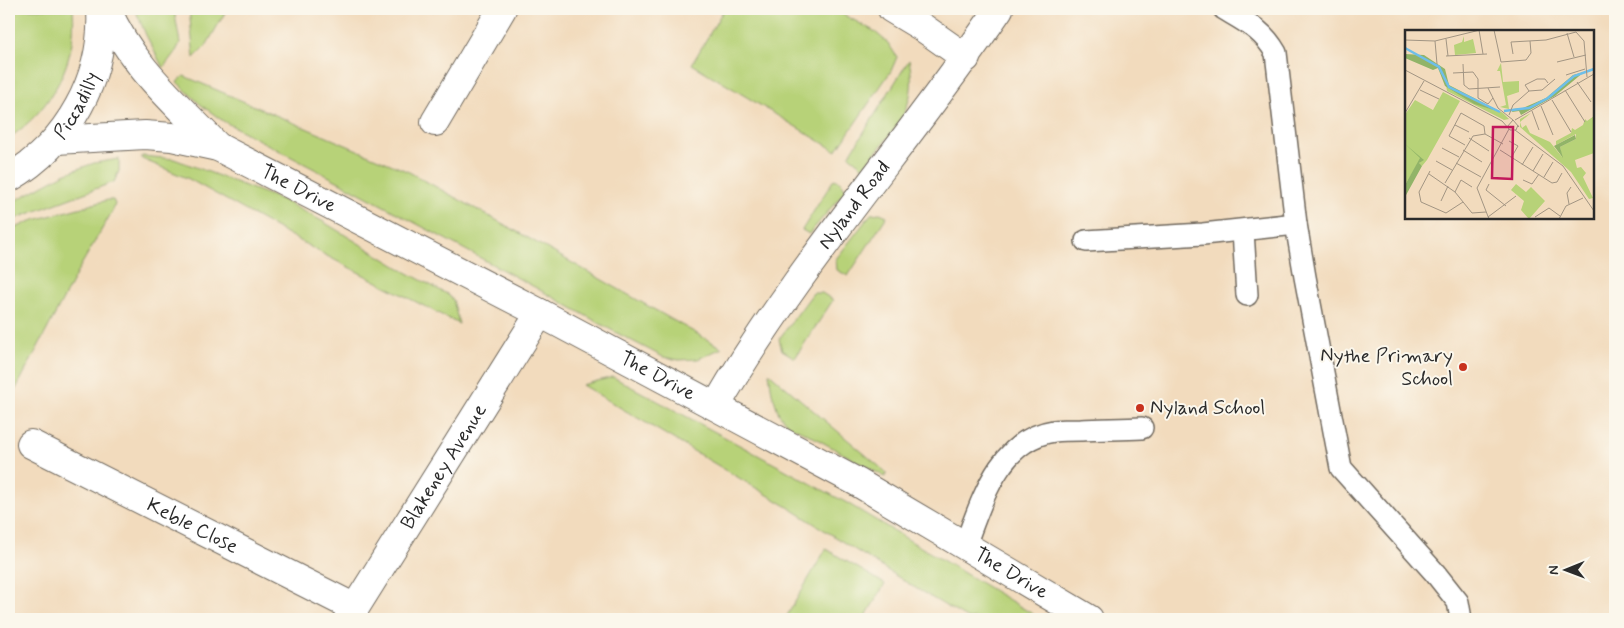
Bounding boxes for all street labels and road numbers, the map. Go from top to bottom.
street label: Piccadilly [47,68,106,145]
street label: Nyland Road [812,155,896,255]
street label: The Drive [256,158,341,219]
street label: The Drive [615,345,700,407]
street label: Blakeney Avenue [394,398,493,534]
street label: Keble Close [142,491,243,560]
street label: The Drive [969,541,1053,606]

